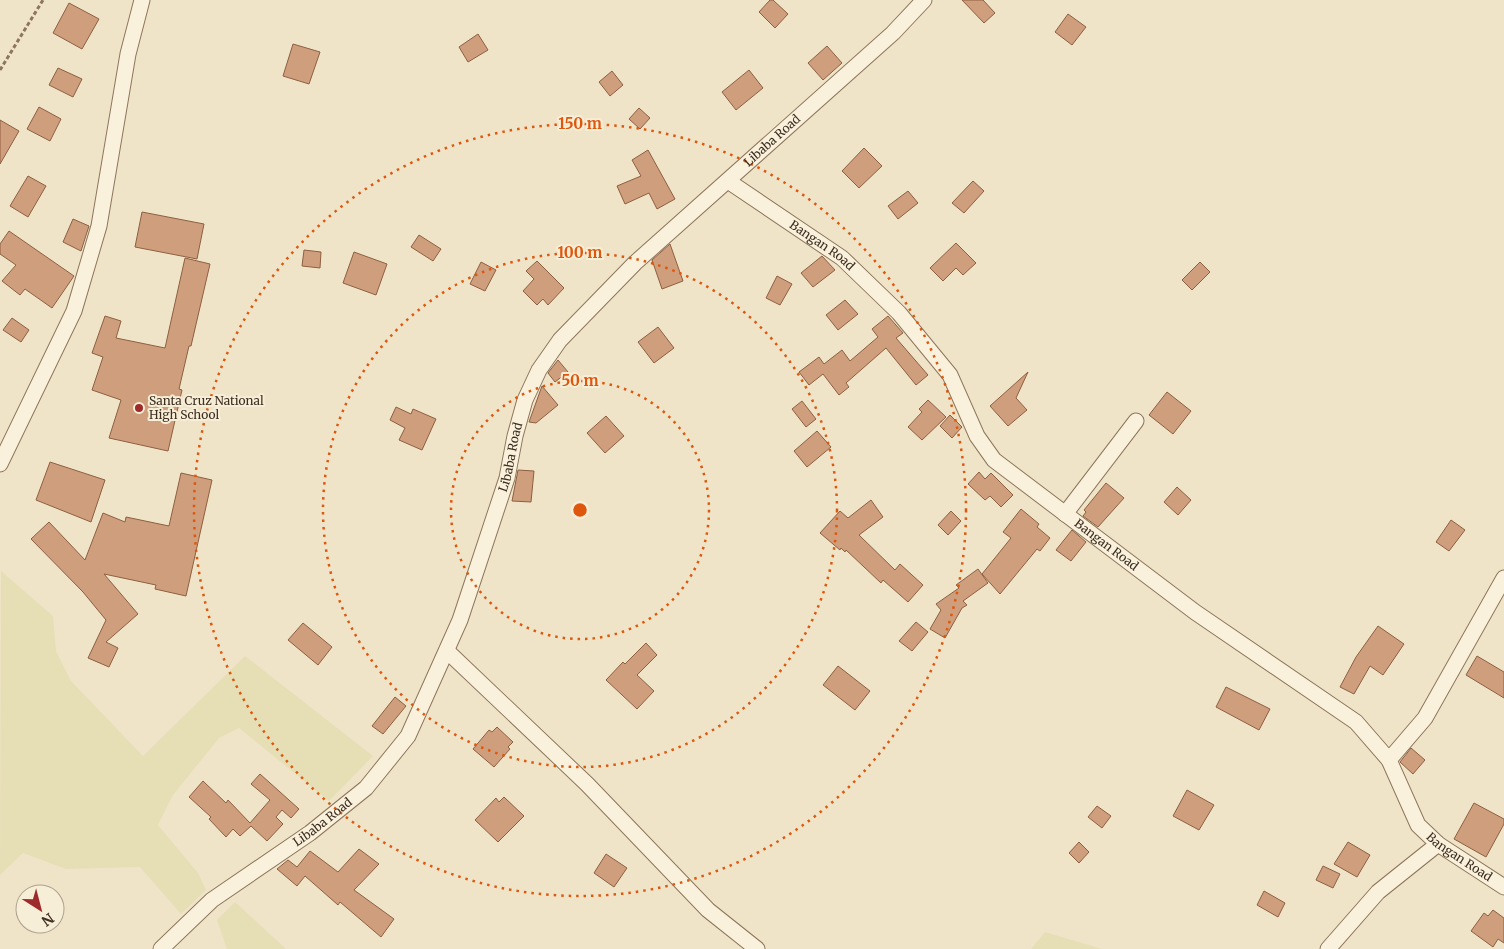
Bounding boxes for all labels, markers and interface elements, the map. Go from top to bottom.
street label: Libaba Road [741,111,803,169]
text: 150 m [558,114,602,133]
street label: Bangan Road [787,217,858,273]
text: 100 m [558,243,602,262]
text: 50 m [561,371,599,390]
place label: Santa Cruz National High School [149,393,264,422]
marker: Santa Cruz National High School [133,402,145,414]
street label: Libaba Road [495,421,525,494]
centre of rings [571,501,589,519]
street label: Bangan Road [1072,516,1142,574]
street label: Libaba Road [290,794,355,849]
street label: Bangan Road [1423,829,1495,884]
north arrow [15,884,65,934]
text: N [38,909,57,930]

